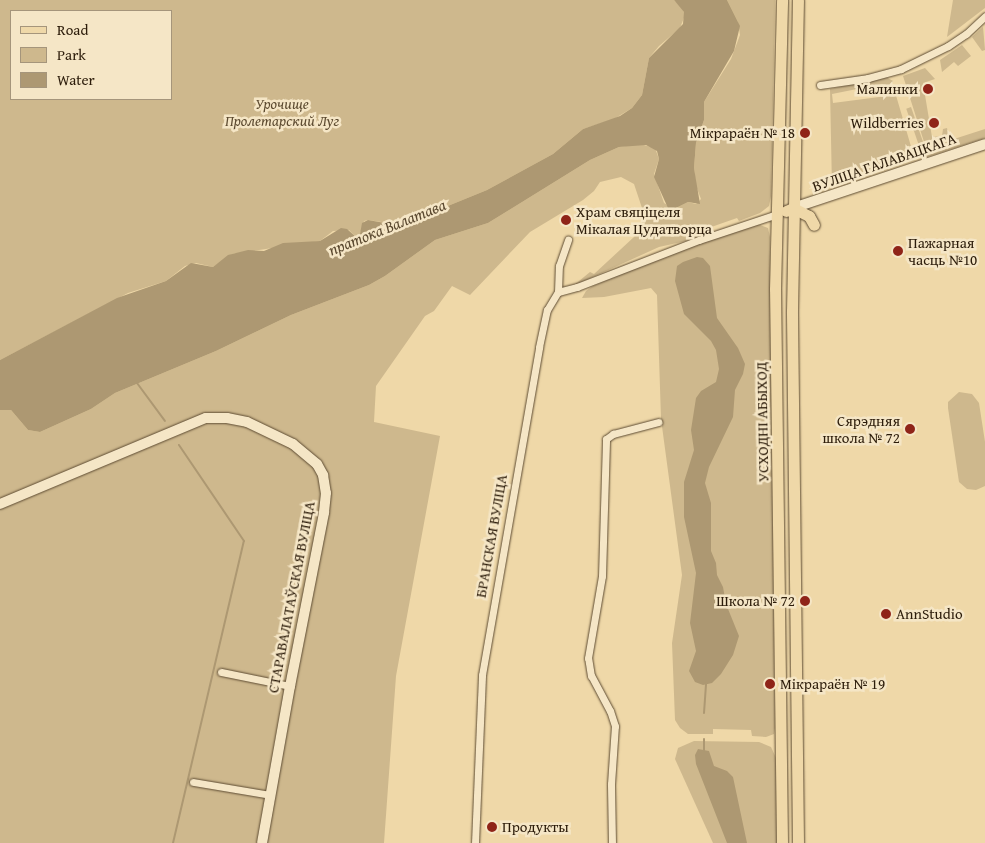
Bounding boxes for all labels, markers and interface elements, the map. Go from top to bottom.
legend [10,10,172,100]
text: Road [57,19,88,40]
text: Park [57,44,86,65]
text: Water [57,69,95,90]
place label: Малинки [856,80,918,98]
marker: Малинки [922,83,934,95]
park label: Урочище Пролетарский Луг [225,94,339,129]
place label: Wildberries [850,114,924,132]
marker: Wildberries [928,117,940,129]
place label: Мікрараён № 18 [690,124,795,142]
marker: Мікрараён № 18 [799,127,811,139]
street label: ВУЛІЦА ГАЛАВАЦКАГА [810,129,958,195]
water label: пратока Валатава [326,195,448,259]
place label: Храм свяціцеля Мікалая Цудатворца [576,202,712,237]
marker: Храм свяціцеля Мікалая Цудатворца [560,214,572,226]
place label: Пажарная часць №10 [908,233,977,268]
marker: Пажарная часць №10 [892,245,904,257]
street label: УСХОДНІ АБЫХОД [752,362,772,482]
place label: Сярэдняя школа № 72 [823,411,900,446]
marker: Сярэдняя школа № 72 [904,423,916,435]
street label: БРАНСКАЯ ВУЛІЦА [471,473,511,599]
street label: СТАРАВАЛАТАЎСКАЯ ВУЛІЦА [264,500,318,694]
place label: Школа № 72 [716,592,795,610]
marker: Школа № 72 [799,595,811,607]
place label: AnnStudio [896,605,963,623]
marker: AnnStudio [880,608,892,620]
place label: Мікрараён № 19 [780,675,885,693]
marker: Мікрараён № 19 [764,678,776,690]
place label: Продукты [502,818,569,836]
marker: Продукты [486,821,498,833]

